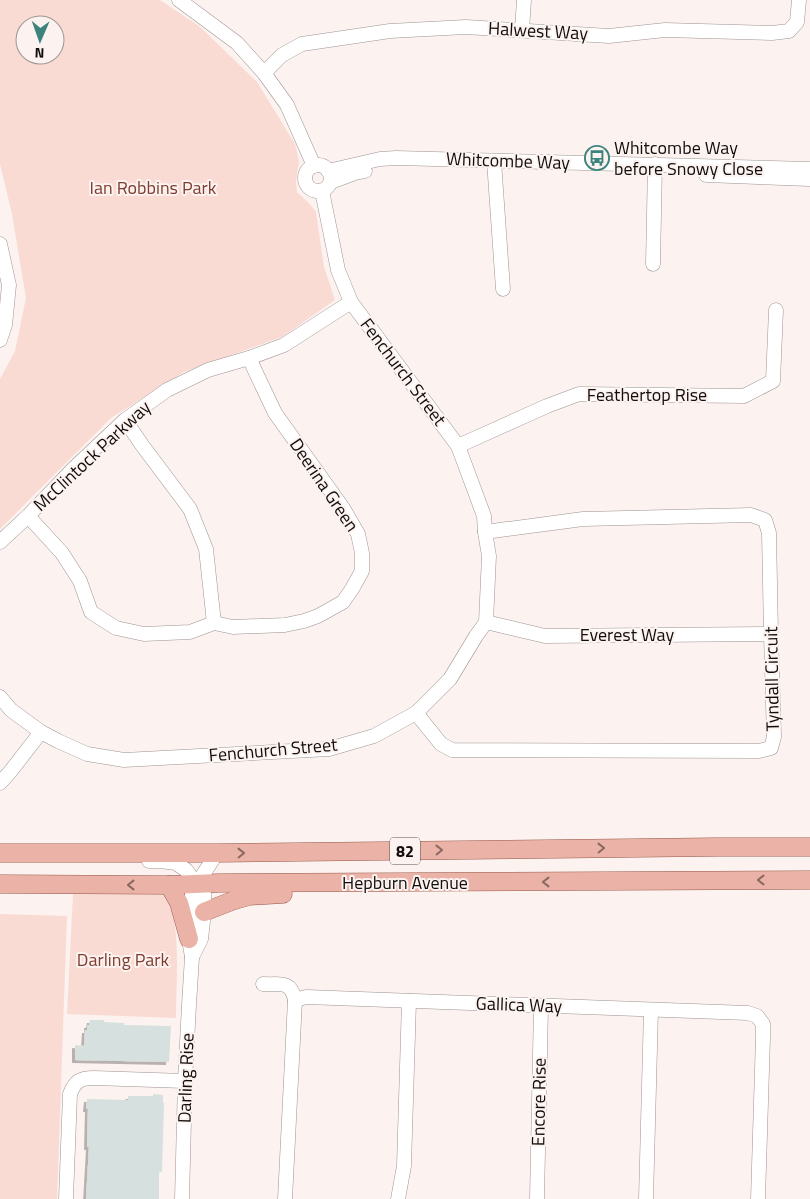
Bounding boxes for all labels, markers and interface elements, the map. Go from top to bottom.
street label: Halwest Way [487,14,589,47]
north arrow [15,15,65,65]
text: N [34,43,45,64]
place label: Whitcombe Way before Snowy Close [614,134,763,182]
street label: Whitcombe Way [446,145,571,176]
bus stop icon: Whitcombe Way before Snowy Close [584,145,610,171]
park label: Ian Robbins Park [90,174,217,201]
street label: Fenchurch Street [354,312,453,432]
street label: Feathertop Rise [587,381,707,408]
street label: McClintock Parkway [27,394,157,517]
street label: Deerina Green [283,433,366,537]
street label: Everest Way [580,621,675,648]
street label: Tyndall Circuit [757,626,786,732]
street label: Fenchurch Street [208,730,339,769]
road number: 82 [390,838,420,864]
one-way arrow [598,843,605,853]
one-way arrow [435,845,443,855]
one-way arrow [237,847,245,858]
street label: Hepburn Avenue [342,869,468,896]
one-way arrow [757,875,765,885]
one-way arrow [542,877,550,887]
one-way arrow [127,880,134,890]
park label: Darling Park [77,946,170,973]
street label: Gallica Way [475,989,563,1020]
street label: Darling Rise [170,1032,201,1124]
street label: Encore Rise [524,1058,553,1146]

